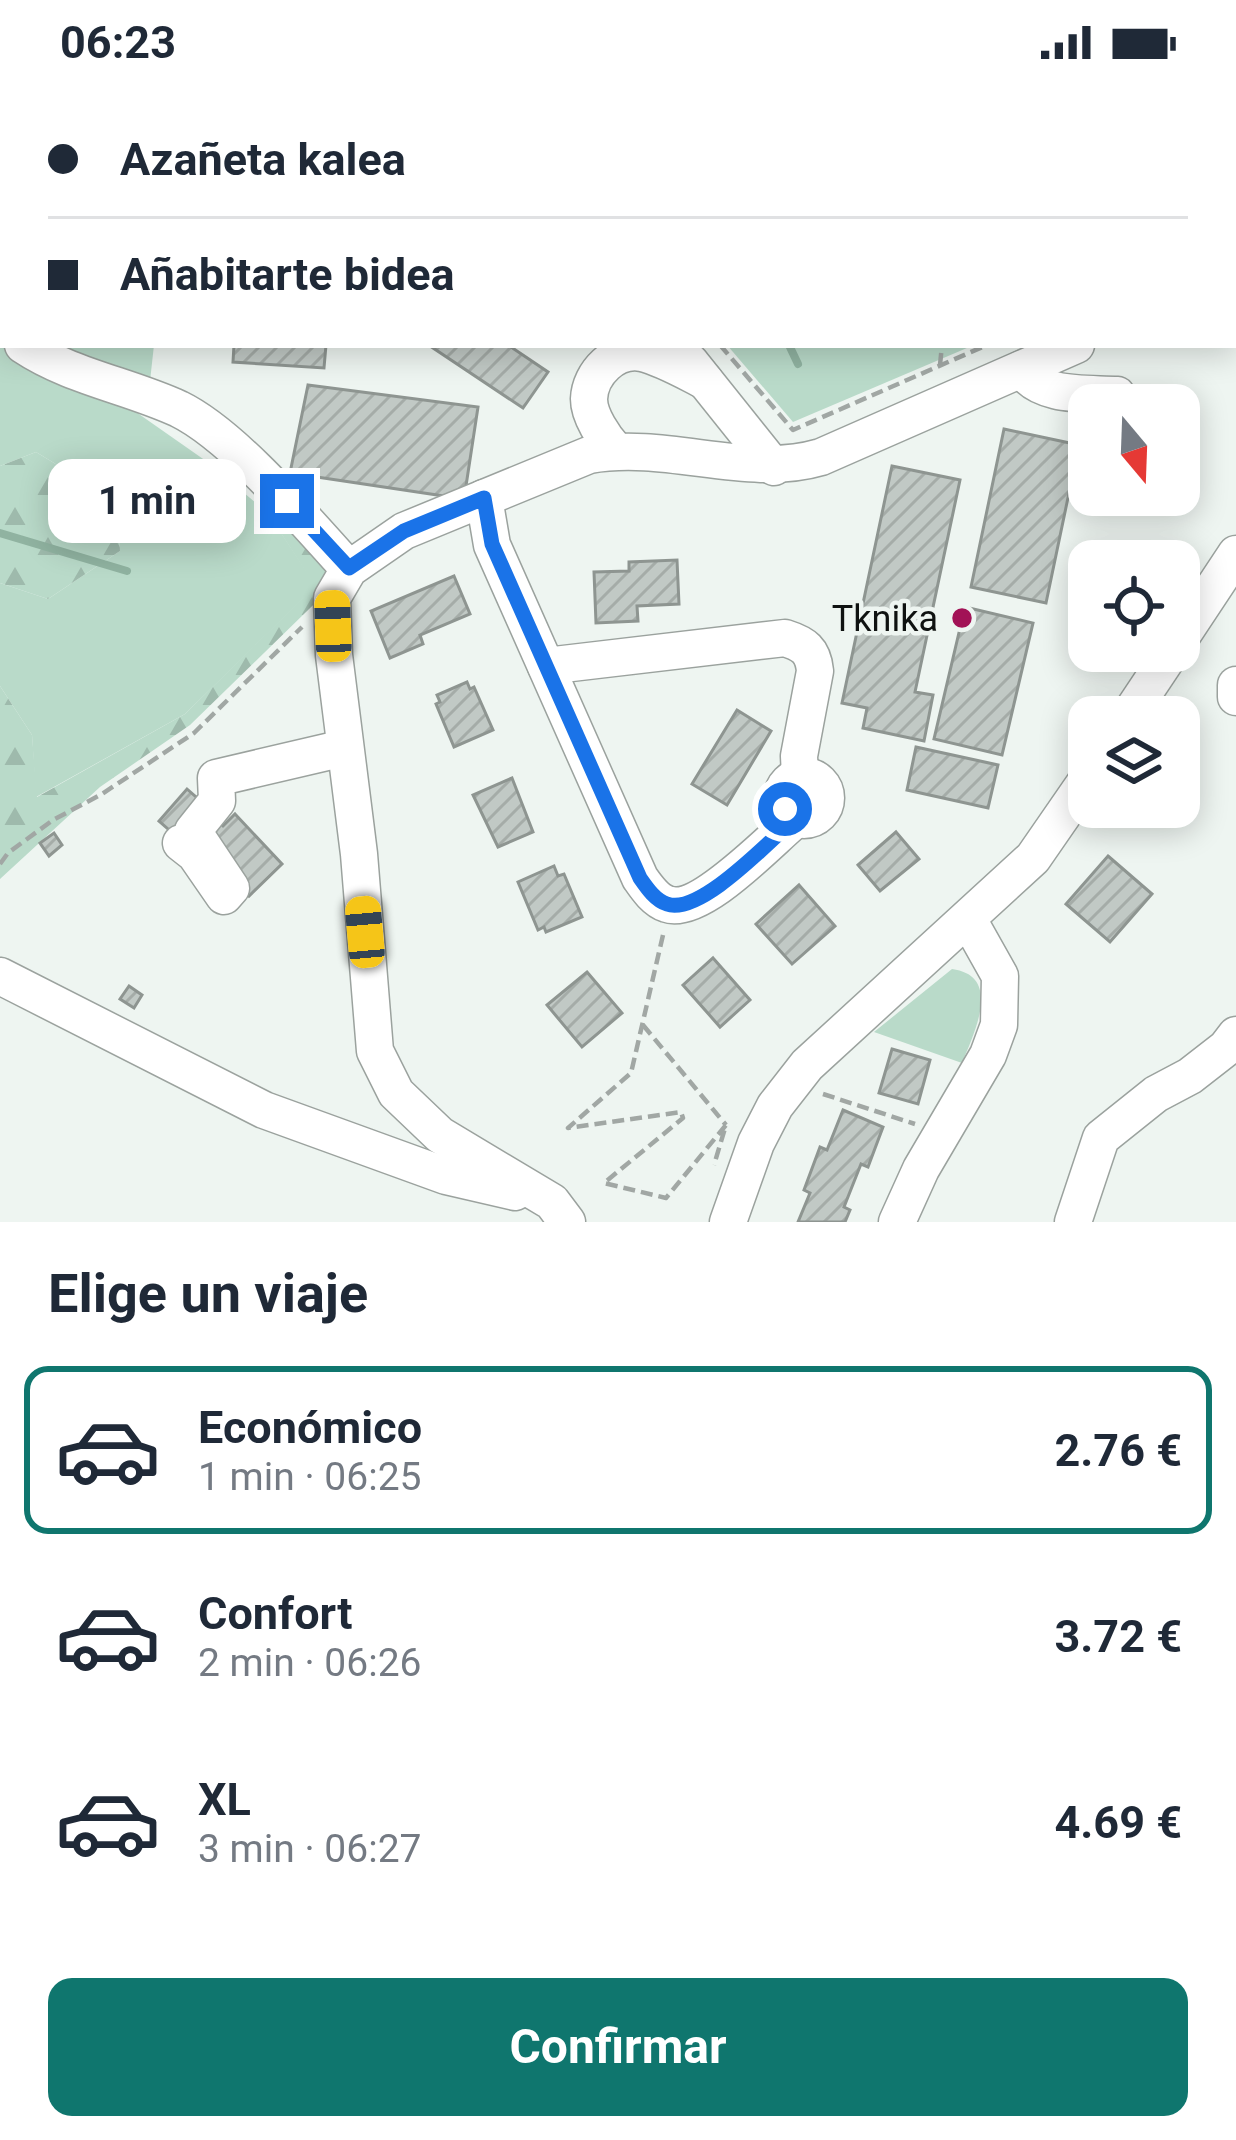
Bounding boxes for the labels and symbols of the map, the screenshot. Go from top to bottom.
north arrow [1068,384,1200,516]
callout: 1 min [47,459,245,543]
route end [260,474,314,528]
car [314,589,352,663]
place label: Tknika [832,598,938,640]
marker: Tknika [949,605,975,631]
route start [758,782,812,836]
car [344,895,386,969]

